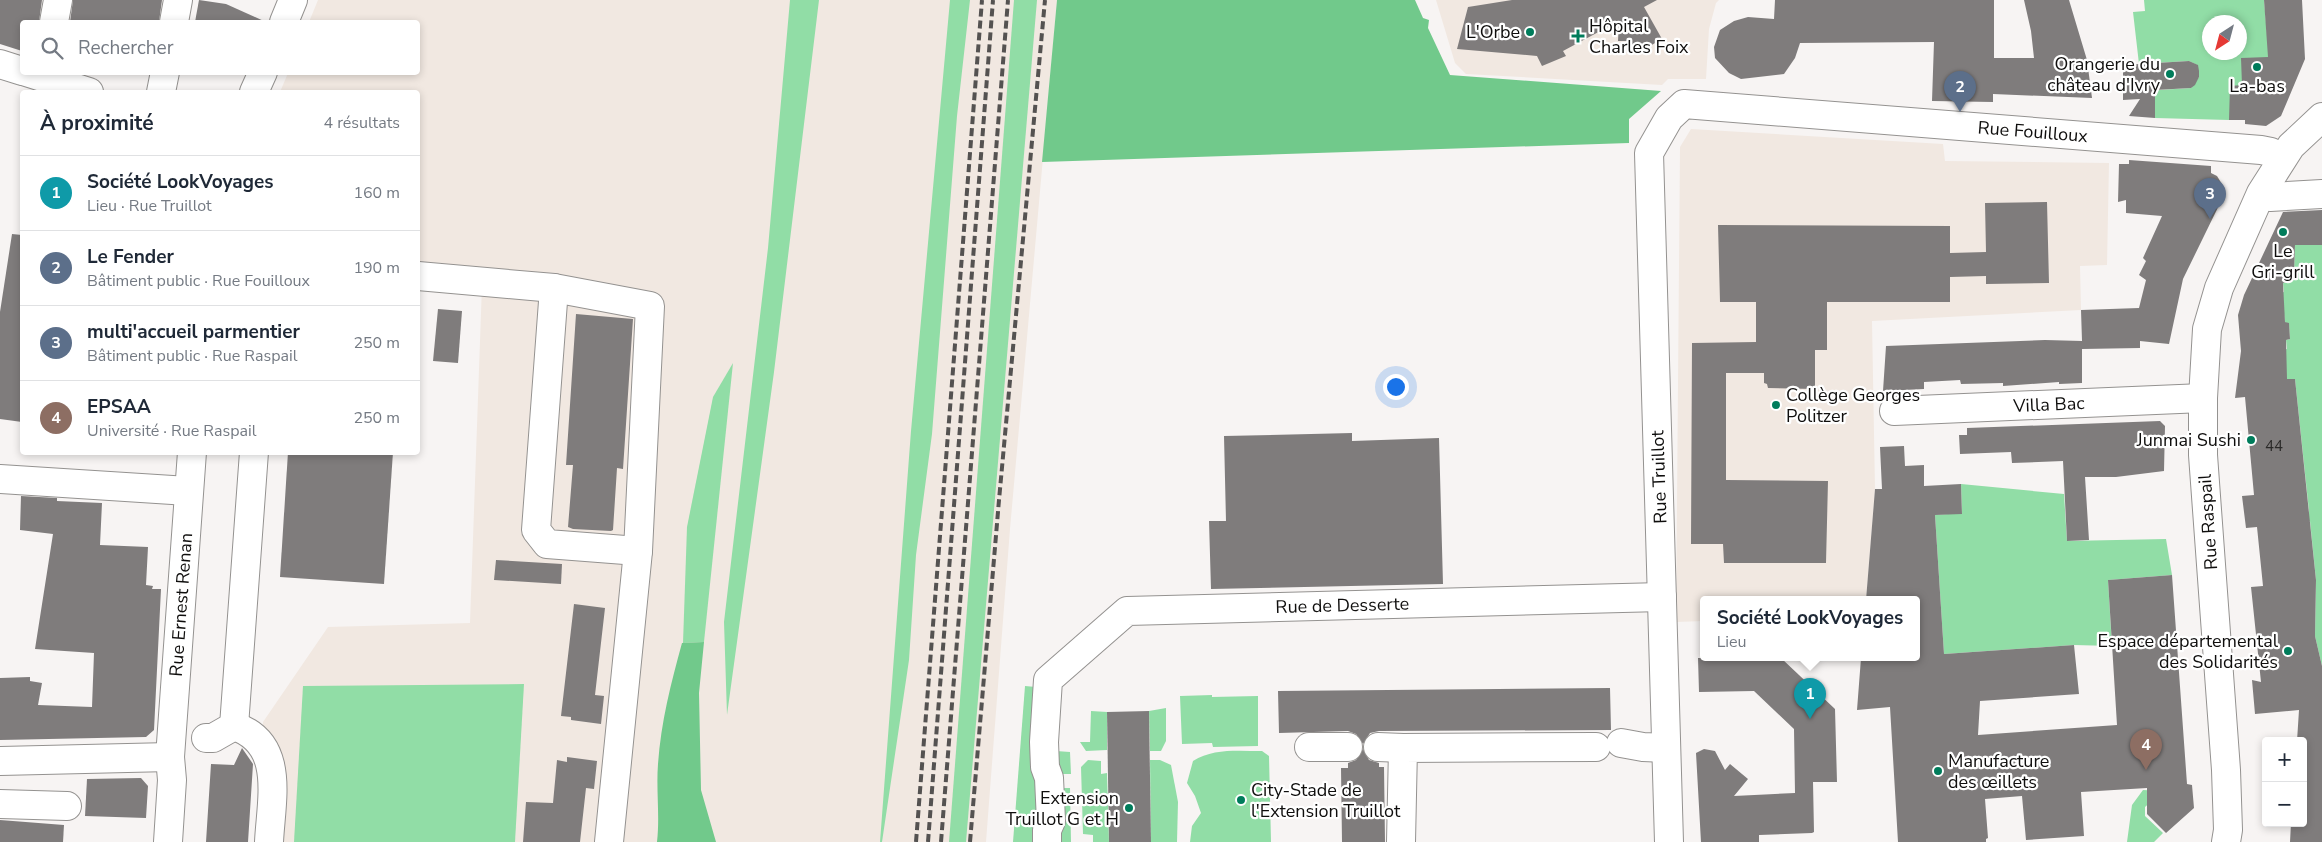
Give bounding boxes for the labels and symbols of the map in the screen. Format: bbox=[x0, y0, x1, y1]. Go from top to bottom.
place label: Hôpital Charles Foix bbox=[1589, 14, 1689, 59]
north arrow bbox=[2202, 15, 2247, 60]
place label: L'Orbe bbox=[1466, 20, 1520, 44]
marker: L'Orbe bbox=[1524, 26, 1536, 38]
marker: Hôpital Charles Foix bbox=[1571, 29, 1585, 43]
place label: Orangerie du château d'Ivry bbox=[2047, 52, 2161, 97]
marker: La-bas bbox=[2251, 61, 2263, 73]
marker: Orangerie du château d'Ivry bbox=[2164, 68, 2176, 80]
pin: 2 bbox=[1944, 71, 1976, 112]
place label: La-bas bbox=[2229, 74, 2285, 98]
street label: Rue Fouilloux bbox=[1977, 115, 2089, 148]
pin: 3 bbox=[2194, 178, 2226, 219]
marker: Le Gri-grill bbox=[2277, 226, 2289, 238]
place label: Le Gri-grill bbox=[2251, 239, 2315, 284]
your location bbox=[1383, 374, 1409, 400]
place label: Collège Georges Politzer bbox=[1786, 383, 1920, 428]
street label: Villa Bac bbox=[2012, 391, 2085, 418]
marker: Collège Georges Politzer bbox=[1770, 399, 1782, 411]
place label: Junmai Sushi bbox=[2136, 428, 2241, 452]
street label: Rue Truillot bbox=[1645, 429, 1673, 524]
marker: Junmai Sushi bbox=[2245, 434, 2257, 446]
house number: 44 bbox=[2265, 436, 2283, 456]
street label: Rue Raspail bbox=[2193, 473, 2223, 571]
street label: Rue Ernest Renan bbox=[164, 532, 198, 677]
street label: Rue de Desserte bbox=[1275, 592, 1409, 619]
place label: Espace départemental des Solidarités bbox=[2097, 629, 2279, 674]
marker: Espace départemental des Solidarités bbox=[2282, 645, 2294, 657]
pin: 1 bbox=[1794, 678, 1826, 719]
pin: 4 bbox=[2130, 729, 2162, 770]
place label: Manufacture des œillets bbox=[1948, 749, 2049, 794]
marker: Manufacture des œillets bbox=[1932, 765, 1944, 777]
place label: City-Stade de l'Extension Truillot bbox=[1251, 778, 1401, 823]
place label: Extension Truillot G et H bbox=[1006, 786, 1119, 831]
marker: City-Stade de l'Extension Truillot bbox=[1235, 794, 1247, 806]
marker: Extension Truillot G et H bbox=[1123, 802, 1135, 814]

